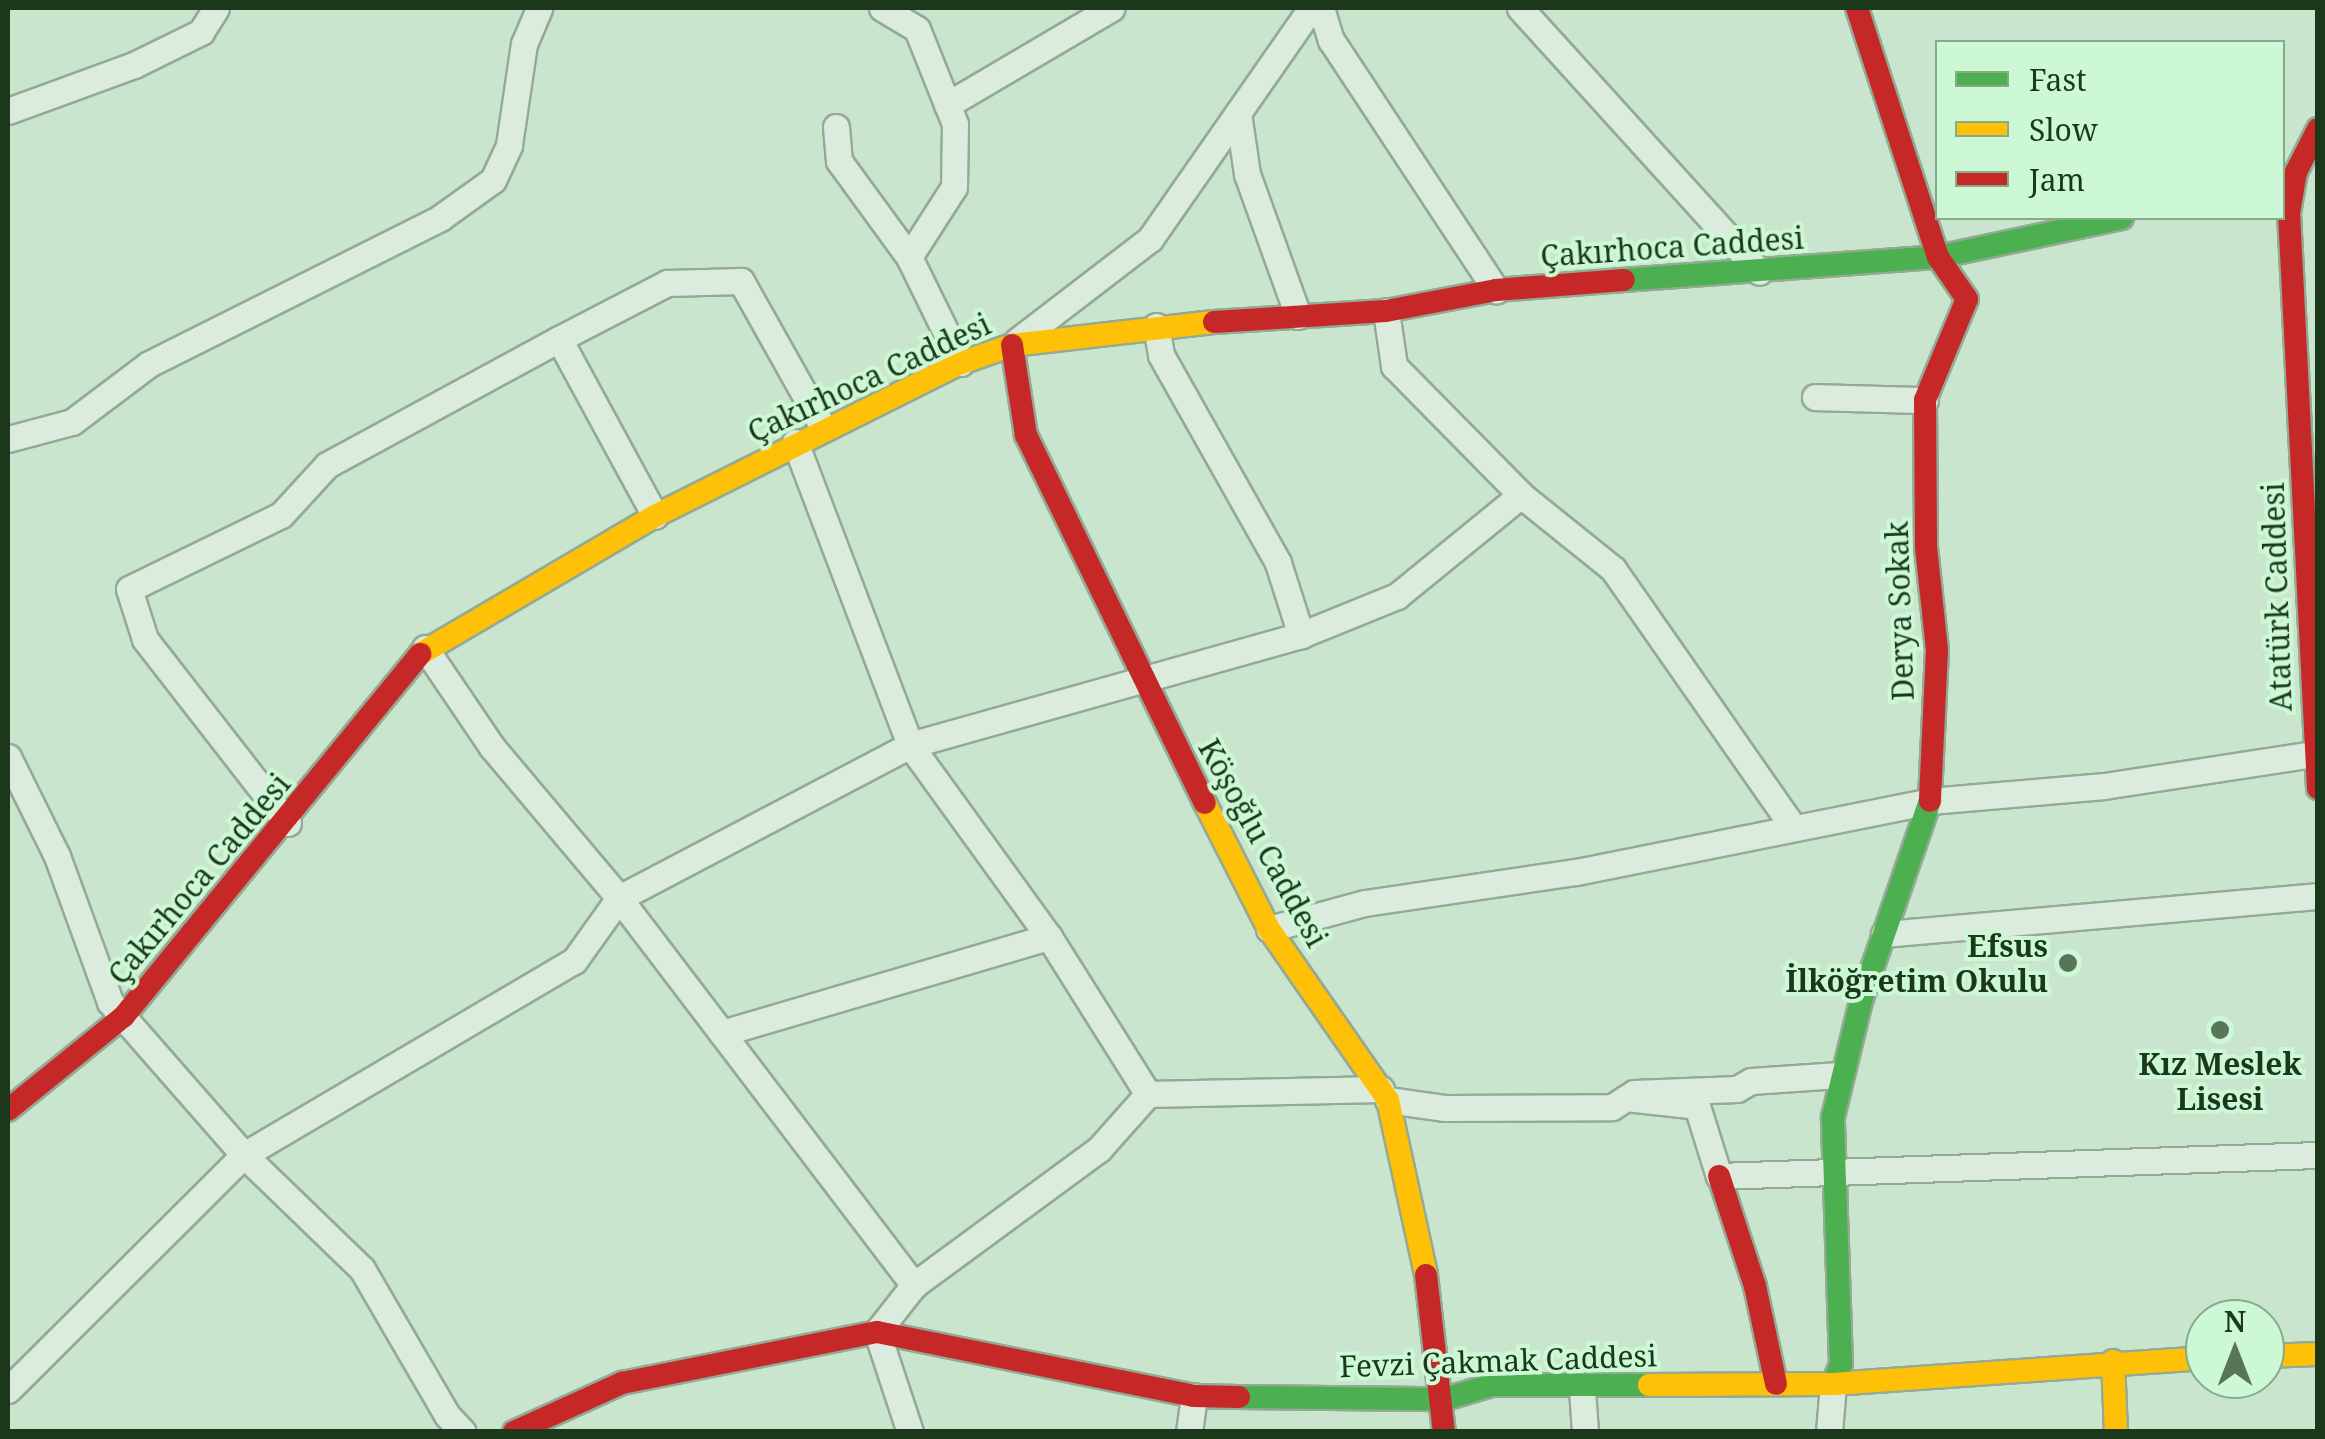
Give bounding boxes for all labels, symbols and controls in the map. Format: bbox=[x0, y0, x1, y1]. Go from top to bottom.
legend bbox=[1935, 40, 2285, 220]
text: Fast bbox=[2029, 59, 2086, 100]
text: Slow bbox=[2029, 109, 2098, 150]
text: Jam bbox=[2029, 159, 2085, 200]
street label: Çakırhoca Caddesi bbox=[1539, 220, 1805, 274]
street label: Çakırhoca Caddesi bbox=[742, 306, 996, 450]
street label: Atatürk Caddesi bbox=[2255, 482, 2299, 712]
street label: Derya Sokak bbox=[1879, 521, 1921, 701]
street label: Köşoğlu Caddesi bbox=[1191, 733, 1335, 953]
street label: Çakırhoca Caddesi bbox=[100, 766, 298, 992]
place label: Efsus İlköğretim Okulu bbox=[1785, 928, 2048, 998]
marker: Efsus İlköğretim Okulu bbox=[2057, 952, 2079, 974]
marker: Kız Meslek Lisesi bbox=[2209, 1019, 2231, 1041]
place label: Kız Meslek Lisesi bbox=[2138, 1046, 2302, 1116]
north arrow bbox=[2185, 1299, 2285, 1399]
text: N bbox=[2224, 1302, 2246, 1340]
street label: Fevzi Çakmak Caddesi bbox=[1339, 1337, 1657, 1385]

